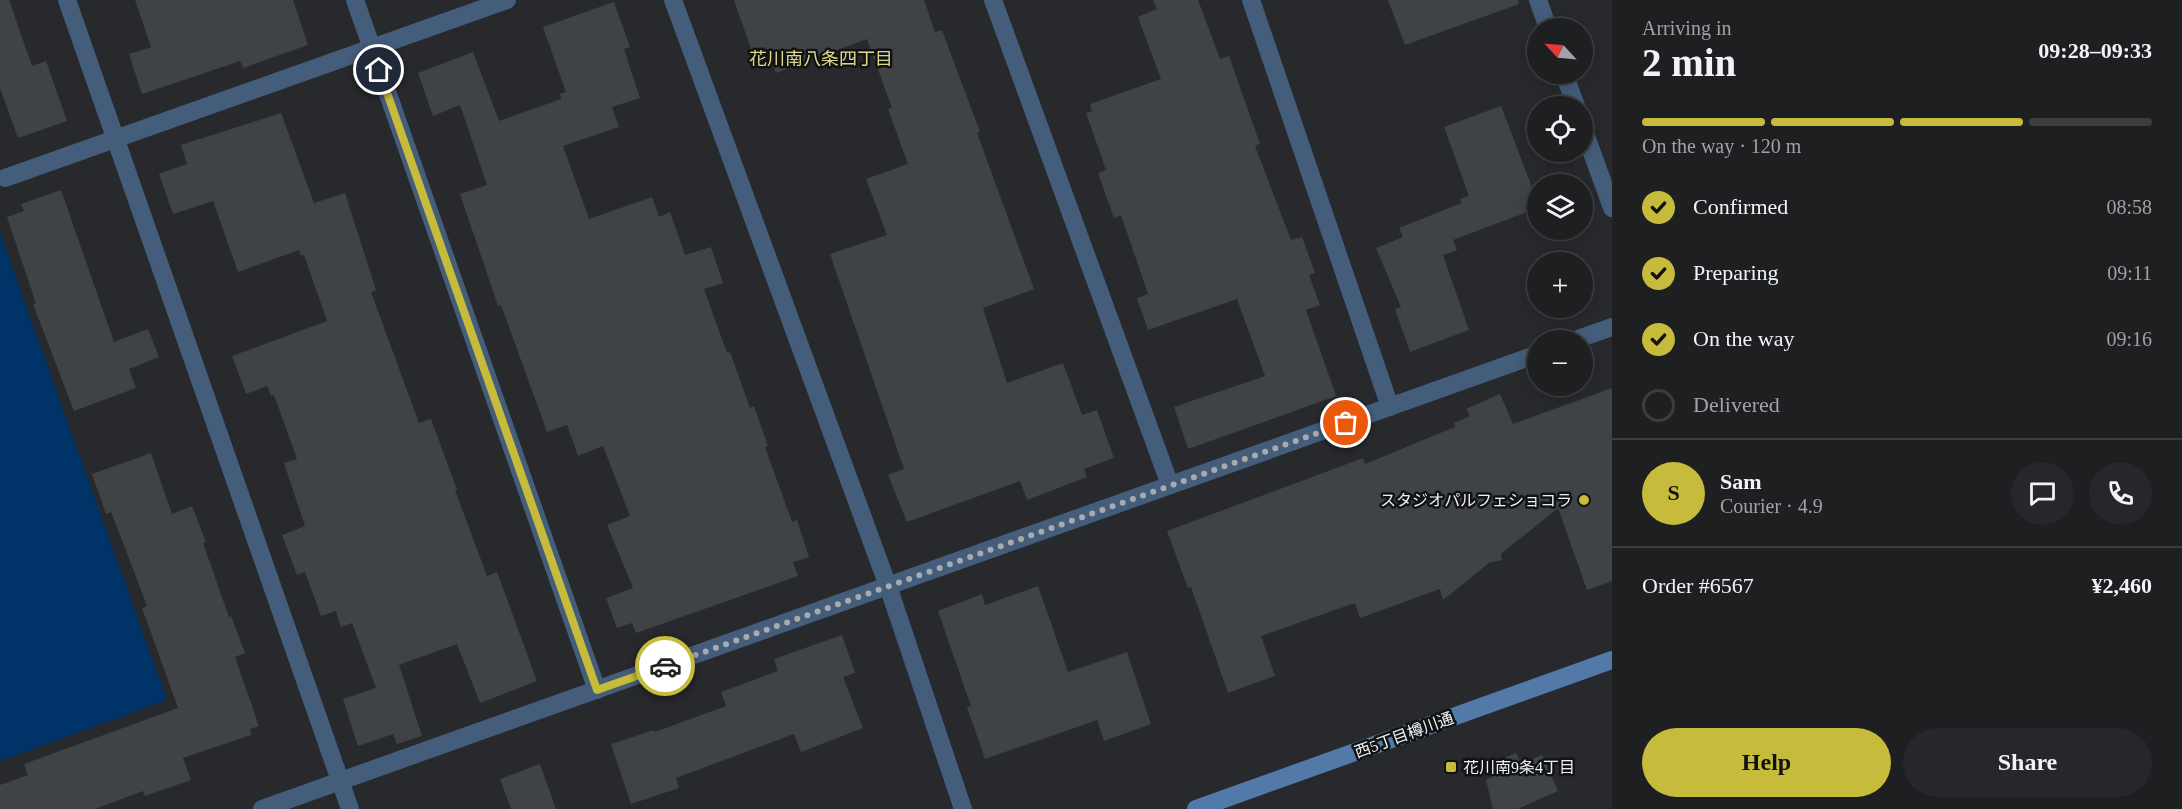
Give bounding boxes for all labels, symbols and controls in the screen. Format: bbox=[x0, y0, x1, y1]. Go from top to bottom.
text: Arriving in bbox=[1642, 17, 1731, 39]
north arrow bbox=[1527, 18, 1593, 84]
map controls bbox=[1527, 18, 1593, 396]
text: 09:28–09:33 bbox=[2038, 38, 2152, 63]
text: 2 min bbox=[1642, 41, 1736, 84]
pin bbox=[353, 44, 404, 95]
district label: 花川南八条四丁目 bbox=[749, 49, 893, 69]
icon: home bbox=[362, 53, 395, 86]
button: locate bbox=[1527, 96, 1593, 162]
text: On the way · 120 m bbox=[1642, 135, 1801, 157]
button: layers bbox=[1527, 174, 1593, 240]
icon: check bbox=[1642, 191, 1675, 224]
text: Confirmed bbox=[1693, 194, 1788, 219]
text: 08:58 bbox=[2106, 196, 2152, 218]
button: + bbox=[1527, 252, 1593, 318]
icon: check bbox=[1642, 257, 1675, 290]
text: Preparing bbox=[1693, 260, 1779, 285]
text: 09:11 bbox=[2107, 262, 2152, 284]
icon: check bbox=[1642, 323, 1675, 356]
text: On the way bbox=[1693, 326, 1794, 351]
text: 09:16 bbox=[2106, 328, 2152, 350]
button: − bbox=[1527, 330, 1593, 396]
text: Delivered bbox=[1693, 392, 1780, 417]
pin bbox=[1320, 397, 1371, 448]
icon: bag bbox=[1329, 406, 1362, 439]
button: chat bbox=[2011, 462, 2074, 525]
button: phone bbox=[2089, 462, 2152, 525]
text: Sam bbox=[1720, 469, 1762, 494]
text: S bbox=[1667, 480, 1680, 505]
place label: スタジオパルフェショコラ bbox=[1380, 492, 1572, 509]
marker: スタジオパルフェショコラ bbox=[1577, 493, 1591, 507]
text: Courier · 4.9 bbox=[1720, 495, 1823, 517]
text: Order #6567 bbox=[1642, 573, 1754, 598]
text: ¥2,460 bbox=[2092, 573, 2152, 598]
courier bbox=[635, 636, 695, 696]
icon: car bbox=[649, 650, 682, 683]
street label: 西5丁目樽川通 bbox=[1352, 709, 1456, 761]
button: Help bbox=[1642, 728, 1891, 797]
button: Share bbox=[1903, 728, 2152, 797]
place label: 花川南9条4丁目 bbox=[1463, 759, 1575, 776]
marker: 花川南9条4丁目 bbox=[1444, 760, 1458, 774]

